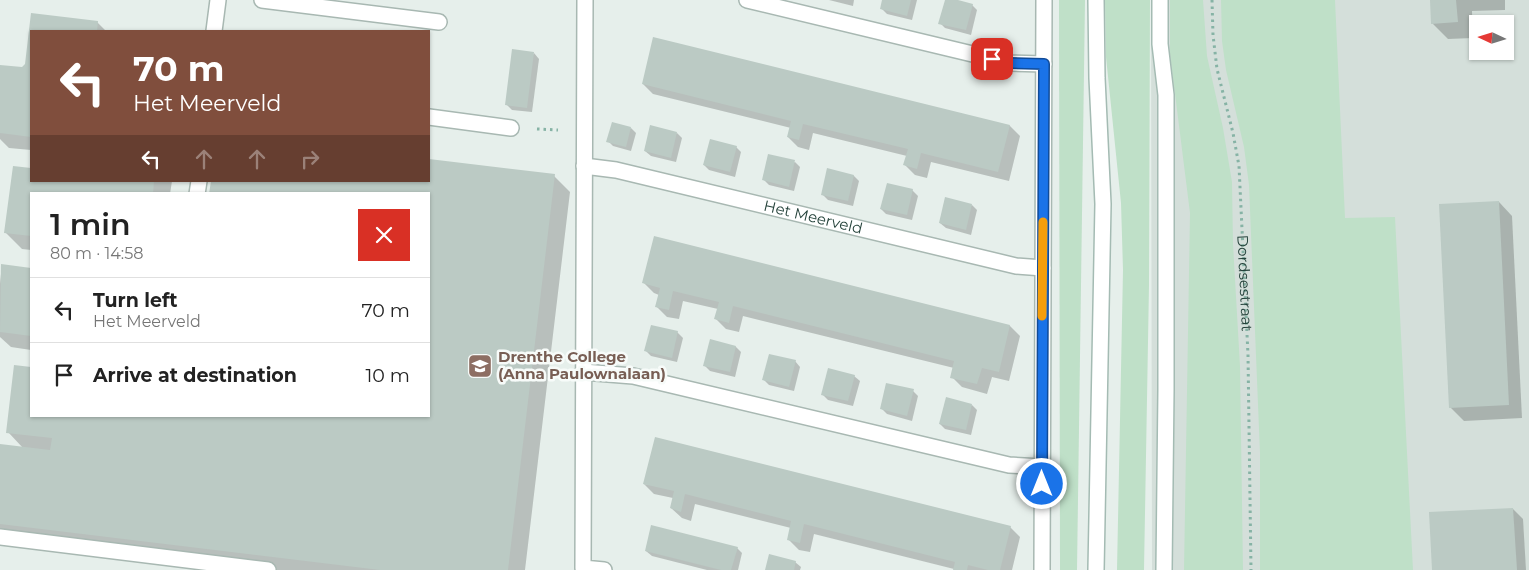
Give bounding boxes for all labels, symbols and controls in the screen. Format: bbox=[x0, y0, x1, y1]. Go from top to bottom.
north arrow bbox=[1469, 15, 1514, 60]
map controls bbox=[1469, 15, 1514, 60]
pin bbox=[971, 38, 1013, 80]
icon: arrive bbox=[978, 45, 1006, 73]
text: 70 m bbox=[133, 47, 224, 90]
icon: left bbox=[50, 50, 115, 115]
text: Het Meerveld bbox=[133, 90, 281, 117]
icon: left bbox=[137, 145, 165, 173]
icon: ahead bbox=[190, 145, 218, 173]
icon: ahead bbox=[243, 145, 271, 173]
icon: right bbox=[296, 145, 324, 173]
street label: Het Meerveld bbox=[762, 196, 865, 238]
text: 1 min bbox=[50, 206, 131, 243]
button: close bbox=[358, 209, 410, 261]
street label: Dordsestraat bbox=[1233, 234, 1257, 332]
text: 80 m · 14:58 bbox=[50, 244, 144, 263]
text: Turn left bbox=[93, 289, 178, 312]
icon: left bbox=[50, 296, 78, 324]
text: 70 m bbox=[361, 299, 410, 322]
text: Het Meerveld bbox=[93, 312, 201, 331]
place label: Drenthe College (Anna Paulownalaan) bbox=[498, 347, 666, 383]
school or university icon: Drenthe College (Anna Paulownalaan) bbox=[467, 353, 493, 379]
icon: arrive bbox=[50, 361, 78, 389]
text: Arrive at destination bbox=[93, 364, 297, 387]
text: 10 m bbox=[365, 364, 410, 387]
position arrow bbox=[1015, 457, 1067, 509]

